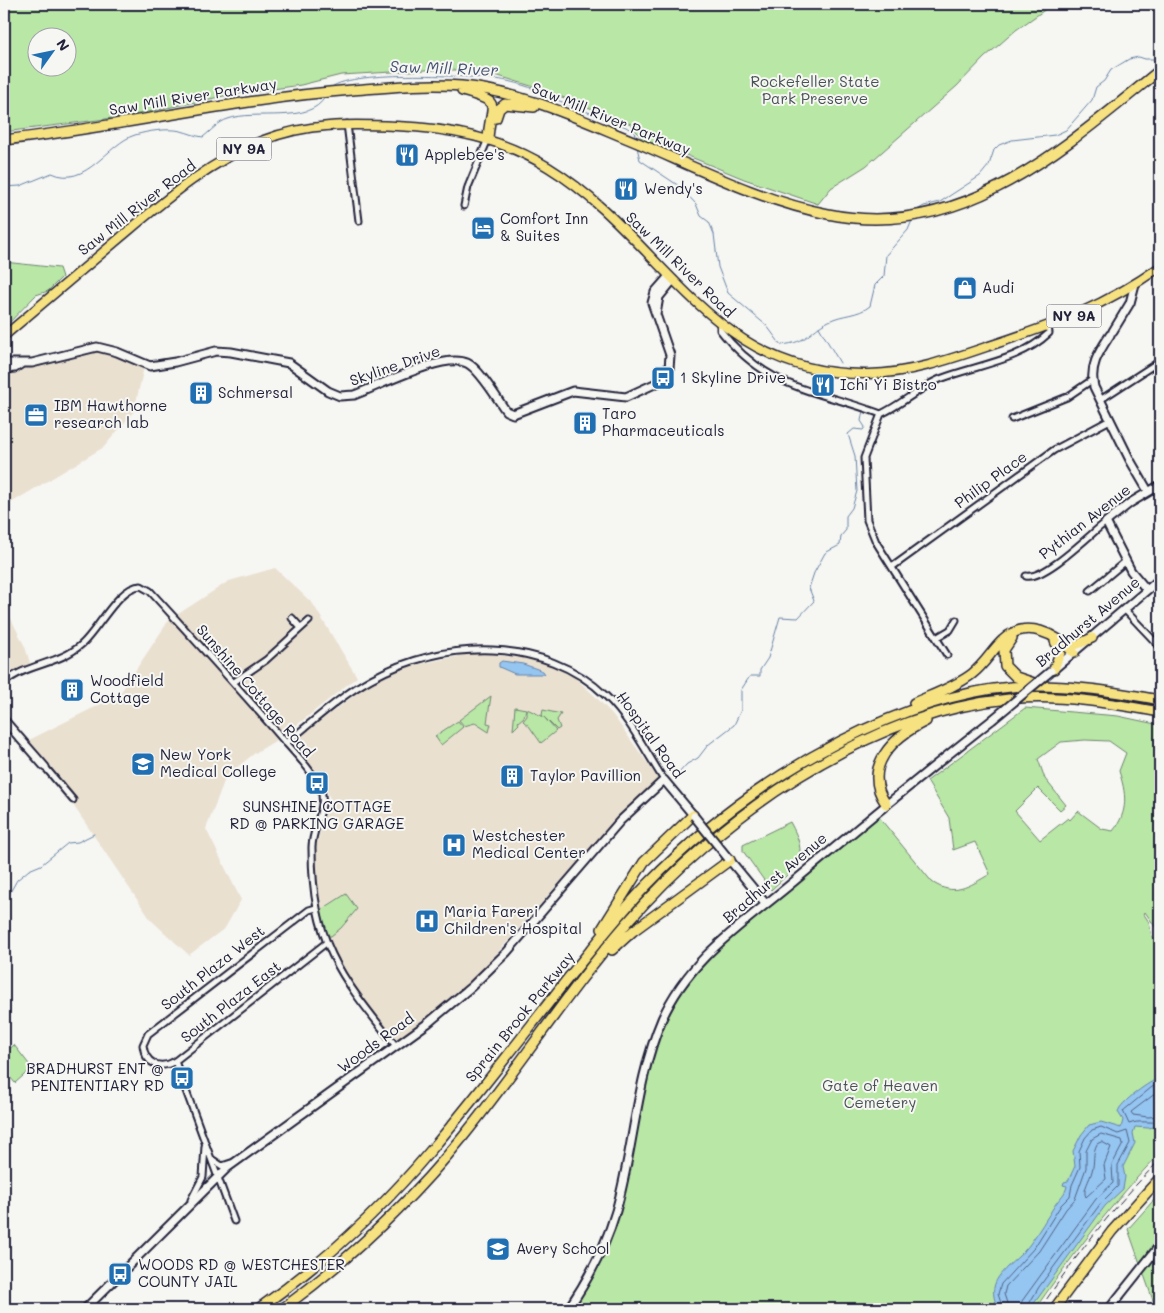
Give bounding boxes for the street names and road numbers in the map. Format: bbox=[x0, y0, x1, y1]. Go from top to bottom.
street label: Saw Mill River Parkway bbox=[107, 73, 278, 119]
street label: Saw Mill River Parkway bbox=[529, 77, 694, 159]
road number: NY 9A bbox=[216, 138, 272, 160]
street label: Saw Mill River Road bbox=[73, 155, 199, 259]
street label: Saw Mill River Road bbox=[622, 207, 740, 322]
road number: NY 9A bbox=[1046, 304, 1102, 328]
street label: Skyline Drive bbox=[347, 340, 443, 390]
street label: Philip Place bbox=[950, 446, 1031, 512]
street label: Pythian Avenue bbox=[1034, 479, 1134, 563]
street label: Bradhurst Avenue bbox=[1031, 572, 1144, 671]
street label: Sunshine Cottage Road bbox=[192, 620, 319, 761]
street label: Hospital Road bbox=[613, 687, 689, 782]
street label: Bradhurst Avenue bbox=[718, 828, 831, 927]
street label: South Plaza West bbox=[156, 920, 268, 1014]
street label: Sprain Brook Parkway bbox=[460, 947, 578, 1086]
street label: South Plaza East bbox=[176, 956, 285, 1047]
street label: Woods Road bbox=[333, 1008, 418, 1077]

